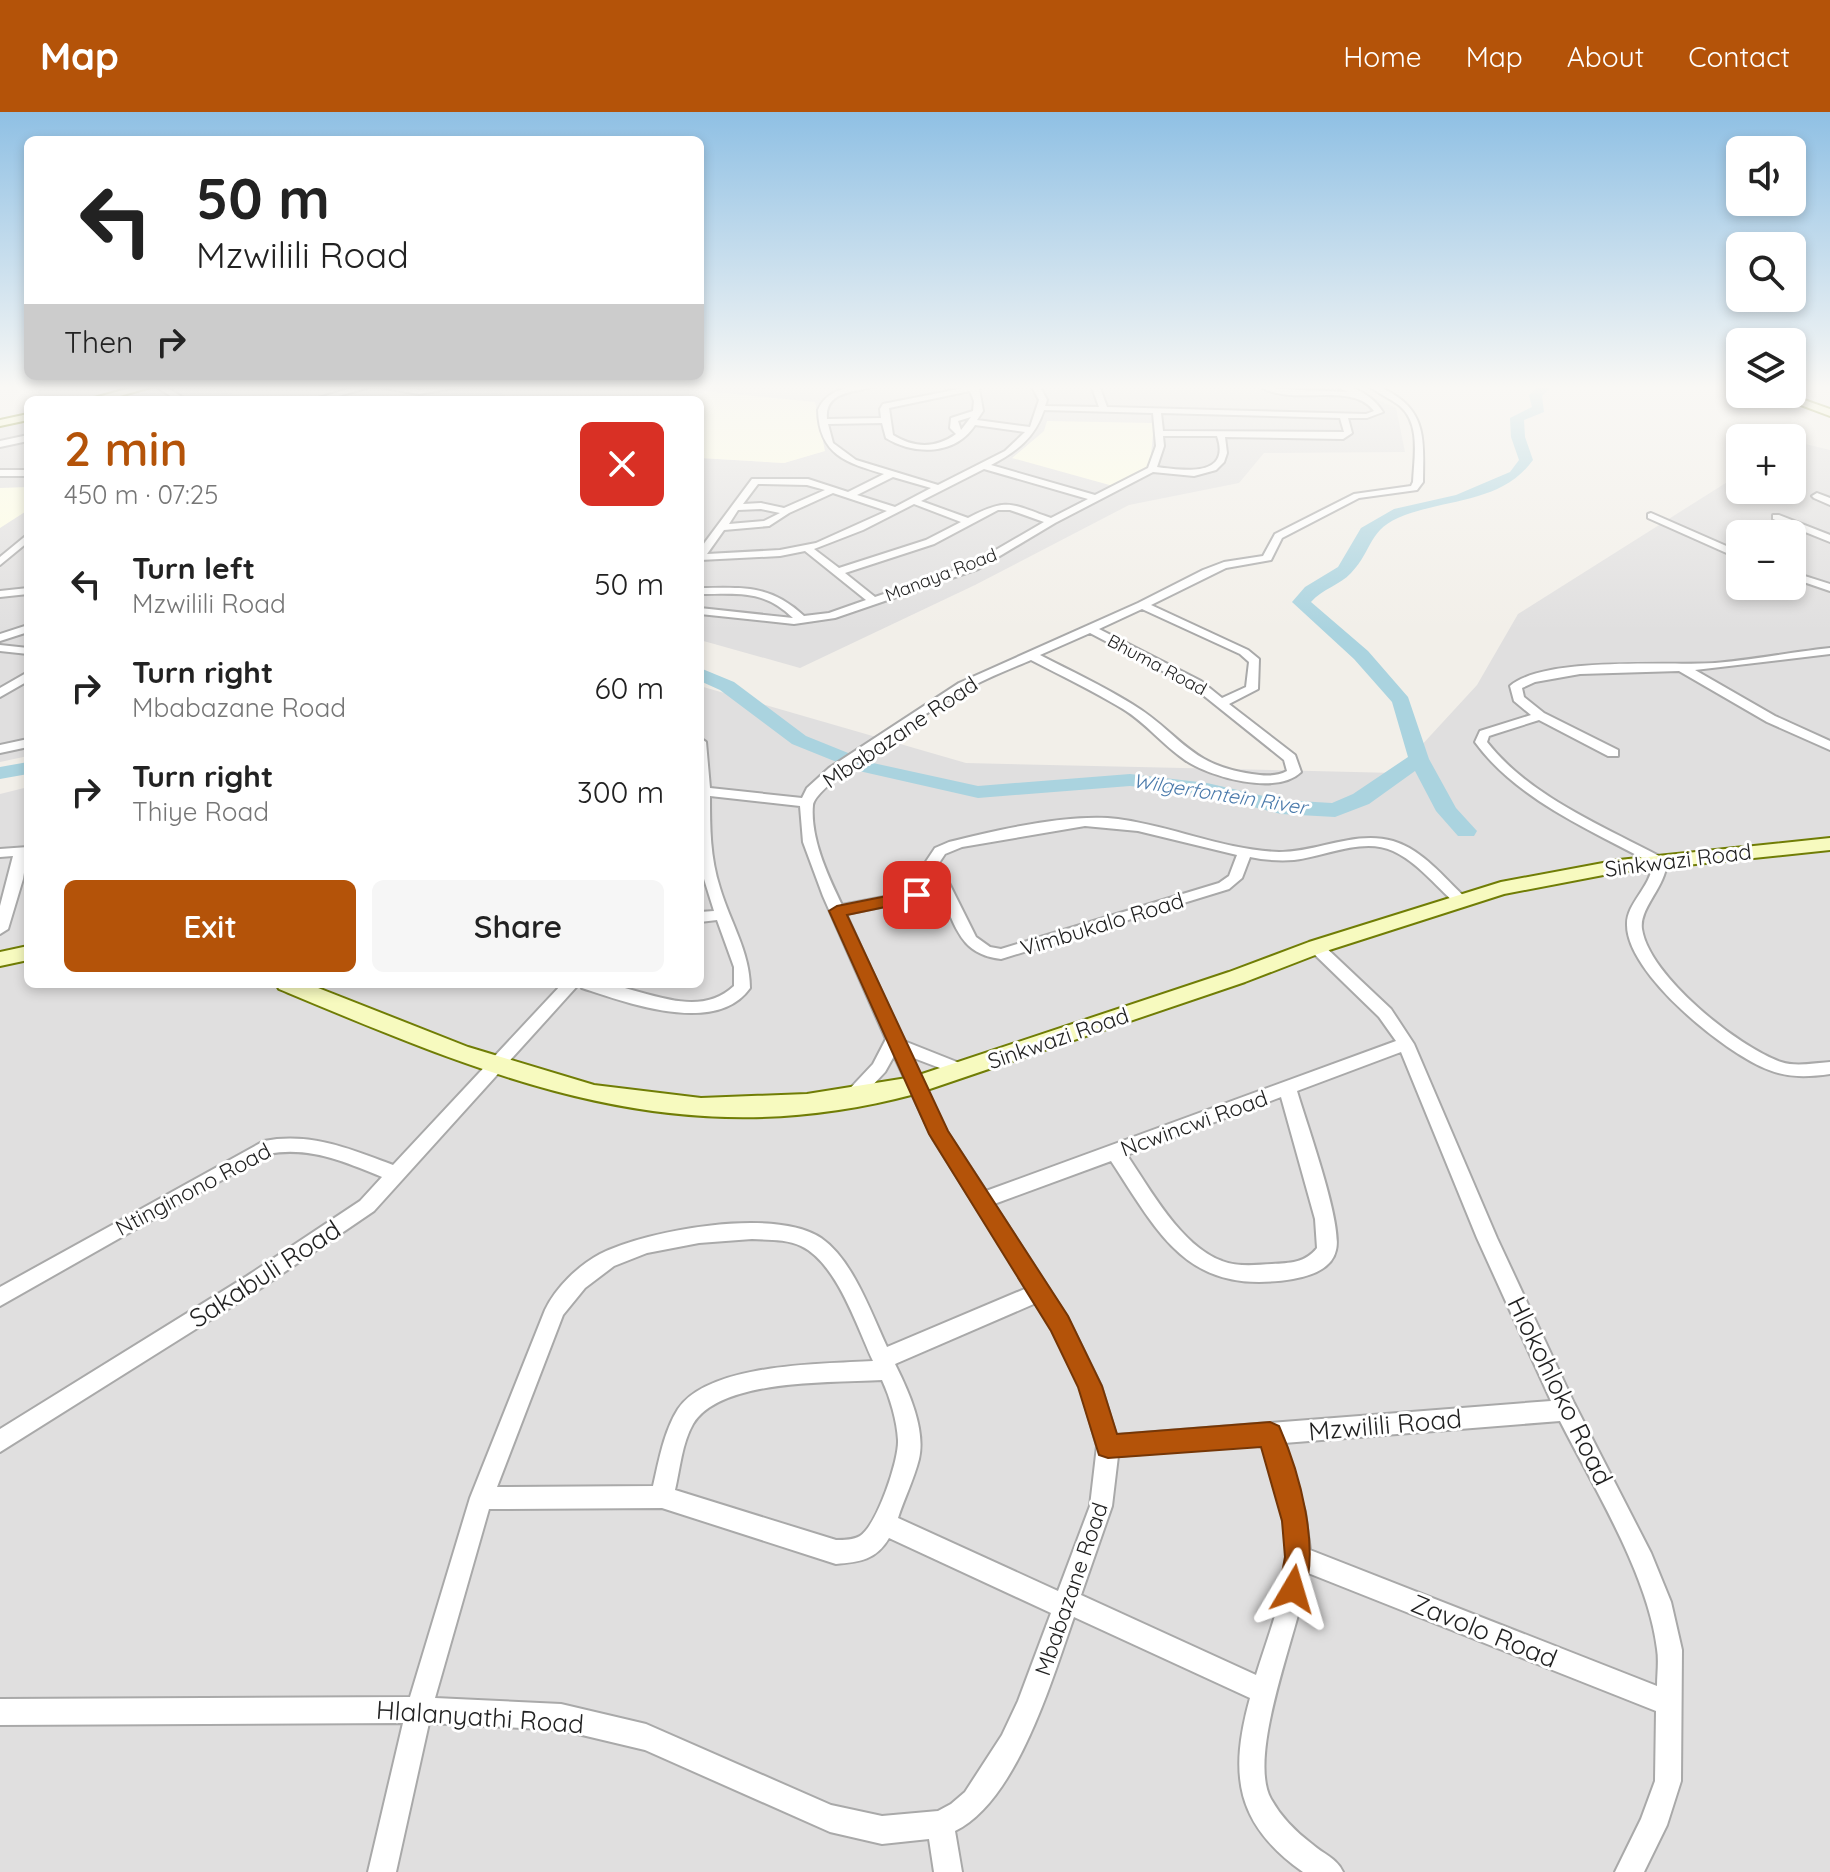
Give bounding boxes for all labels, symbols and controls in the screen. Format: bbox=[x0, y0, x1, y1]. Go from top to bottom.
text: Map bbox=[40, 32, 119, 80]
text: Home bbox=[1343, 39, 1422, 74]
text: Map bbox=[1466, 39, 1523, 74]
text: About bbox=[1567, 39, 1644, 74]
text: Contact bbox=[1688, 39, 1790, 74]
map controls bbox=[1726, 136, 1806, 600]
button: sound bbox=[1726, 136, 1806, 216]
text: 50 m bbox=[196, 163, 330, 233]
icon: left bbox=[64, 168, 168, 272]
text: Mzwilili Road bbox=[196, 232, 409, 277]
button: search bbox=[1726, 232, 1806, 312]
icon: right bbox=[149, 320, 193, 364]
text: Then bbox=[64, 323, 133, 361]
button: layers bbox=[1726, 328, 1806, 408]
text: 2 min bbox=[64, 418, 188, 478]
button: close bbox=[580, 422, 664, 506]
button: + bbox=[1726, 424, 1806, 504]
text: 450 m · 07:25 bbox=[64, 478, 218, 511]
button: − bbox=[1726, 520, 1806, 600]
street label: Manaya Road bbox=[882, 543, 1000, 606]
text: Turn left bbox=[132, 549, 255, 587]
icon: left bbox=[64, 562, 108, 606]
text: 50 m bbox=[594, 565, 664, 603]
text: Mzwilili Road bbox=[132, 587, 286, 620]
street label: Bhuma Road bbox=[1104, 629, 1211, 700]
text: Turn right bbox=[132, 653, 273, 691]
icon: right bbox=[64, 666, 108, 710]
text: 60 m bbox=[594, 669, 664, 707]
street label: Mbabazane Road bbox=[817, 670, 983, 794]
text: Mbabazane Road bbox=[132, 691, 346, 724]
text: Turn right bbox=[132, 757, 273, 795]
water label: Wilgerfontein River bbox=[1131, 767, 1311, 820]
icon: right bbox=[64, 770, 108, 814]
text: 300 m bbox=[577, 773, 664, 811]
text: Thiye Road bbox=[132, 795, 269, 828]
street label: Sinkwazi Road bbox=[1603, 837, 1753, 883]
pin bbox=[883, 861, 951, 929]
icon: arrive bbox=[895, 873, 939, 917]
button: Exit bbox=[64, 880, 356, 972]
button: Share bbox=[372, 880, 664, 972]
street label: Vimbukalo Road bbox=[1017, 886, 1187, 962]
street label: Sinkwazi Road bbox=[984, 1001, 1132, 1075]
street label: Ncwincwi Road bbox=[1117, 1083, 1271, 1163]
street label: Ntinginono Road bbox=[111, 1136, 275, 1242]
street label: Sakabuli Road bbox=[183, 1212, 347, 1335]
street label: Hlokohloko Road bbox=[1500, 1291, 1620, 1491]
street label: Mzwilili Road bbox=[1307, 1401, 1463, 1448]
street label: Mbabazane Road bbox=[1028, 1499, 1114, 1679]
position arrow bbox=[1251, 1547, 1335, 1631]
street label: Zavolo Road bbox=[1406, 1586, 1562, 1675]
street label: Hlalanyathi Road bbox=[375, 1693, 585, 1740]

